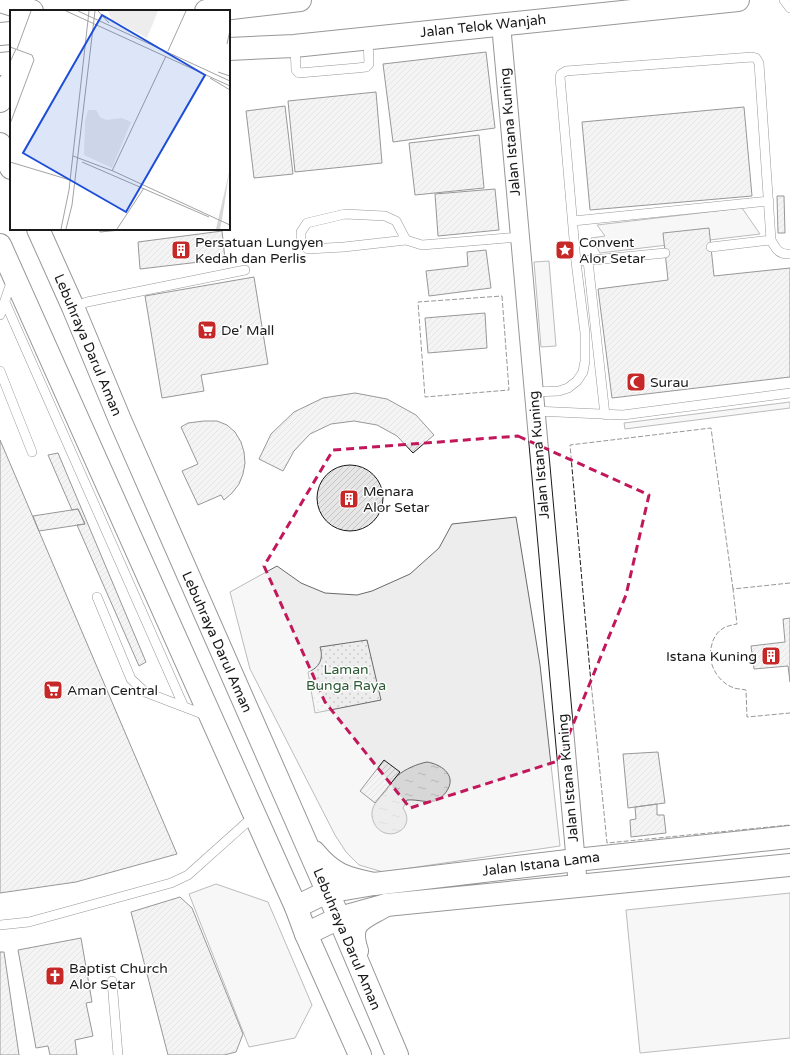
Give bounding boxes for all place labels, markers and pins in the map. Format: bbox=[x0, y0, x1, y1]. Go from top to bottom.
place label: Persatuan Lungyen Kedah dan Perlis bbox=[195, 234, 324, 267]
place label: Convent Alor Setar bbox=[579, 234, 646, 267]
building icon: Persatuan Lungyen Kedah dan Perlis bbox=[170, 239, 192, 261]
place icon: Convent Alor Setar bbox=[554, 239, 576, 261]
supermarket icon: De' Mall bbox=[196, 319, 218, 341]
place label: De' Mall bbox=[221, 322, 274, 339]
mosque icon: Surau bbox=[625, 371, 647, 393]
place label: Surau bbox=[650, 374, 689, 391]
place label: Menara Alor Setar bbox=[363, 483, 430, 516]
building icon: Menara Alor Setar bbox=[338, 488, 360, 510]
building icon: Istana Kuning bbox=[760, 645, 782, 667]
place label: Istana Kuning bbox=[666, 648, 757, 665]
supermarket icon: Aman Central bbox=[42, 679, 64, 701]
place label: Aman Central bbox=[67, 682, 158, 699]
place label: Baptist Church Alor Setar bbox=[69, 960, 168, 993]
church icon: Baptist Church Alor Setar bbox=[44, 965, 66, 987]

